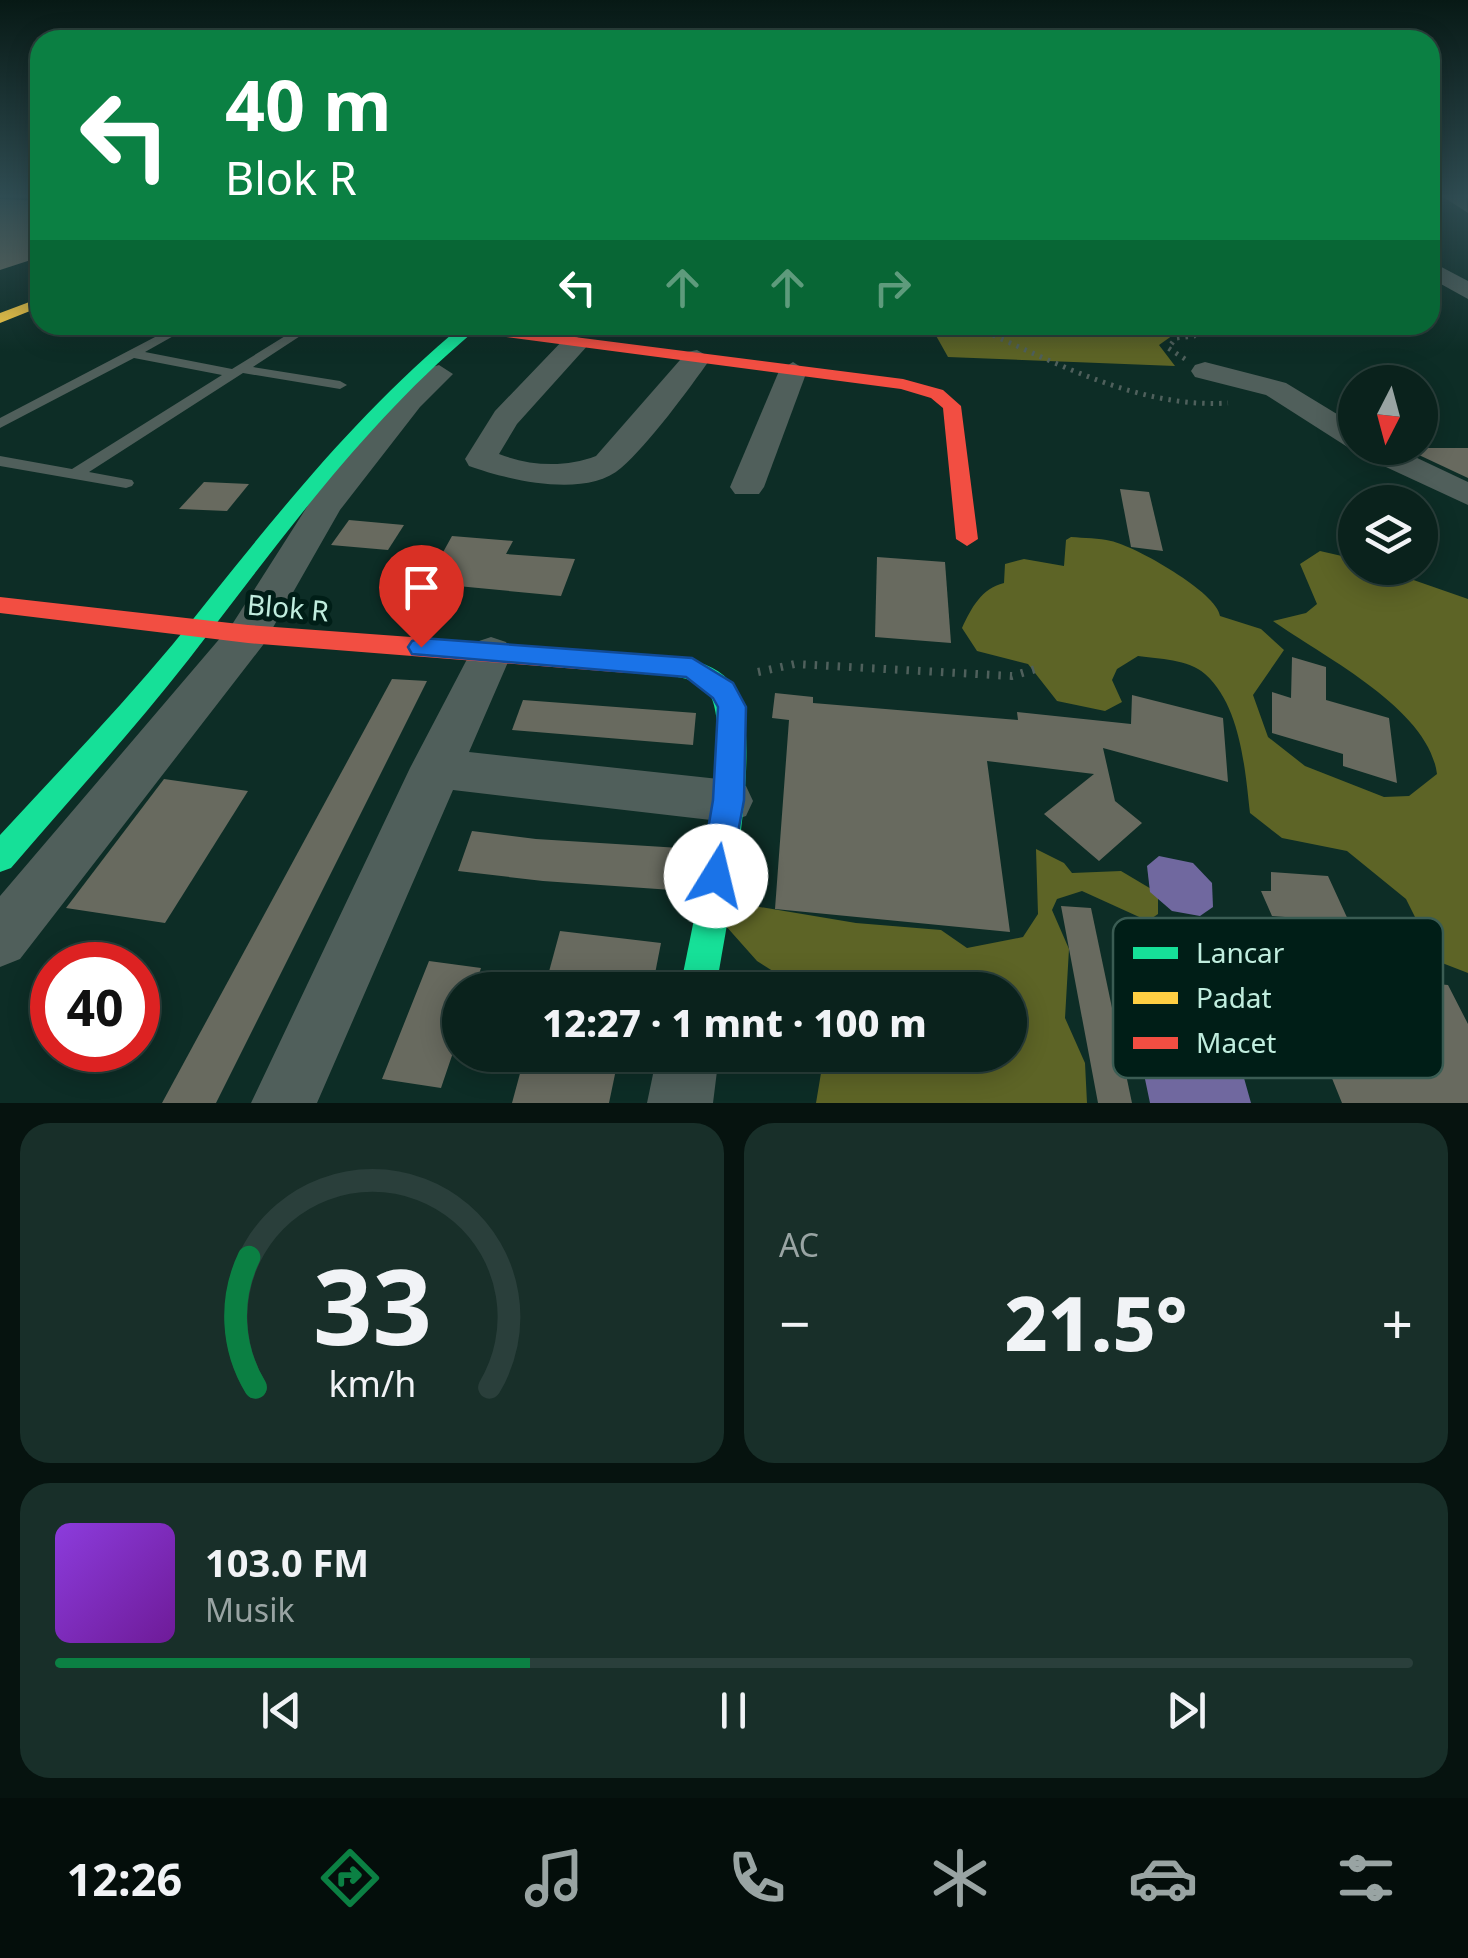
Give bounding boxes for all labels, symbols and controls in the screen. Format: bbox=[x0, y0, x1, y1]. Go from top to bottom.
text: 40 m bbox=[225, 56, 392, 152]
icon: left bbox=[60, 70, 190, 200]
text: Blok R bbox=[225, 147, 357, 208]
icon: left bbox=[550, 260, 605, 315]
icon: ahead bbox=[655, 260, 710, 315]
icon: ahead bbox=[760, 260, 815, 315]
icon: right bbox=[865, 260, 920, 315]
north arrow bbox=[1338, 365, 1438, 465]
map controls bbox=[1338, 365, 1438, 585]
button: layers bbox=[1338, 485, 1438, 585]
pin bbox=[379, 545, 464, 648]
icon: arrive bbox=[394, 560, 449, 615]
street label: Blok R bbox=[245, 584, 331, 630]
position arrow bbox=[664, 824, 768, 928]
legend bbox=[1113, 918, 1443, 1078]
text: Lancar bbox=[1196, 933, 1285, 971]
speed limit sign: 40 bbox=[30, 942, 160, 1072]
text: Padat bbox=[1196, 978, 1272, 1016]
text: 12:27 · 1 mnt · 100 m bbox=[542, 996, 927, 1048]
text: Macet bbox=[1196, 1023, 1276, 1061]
text: AC bbox=[779, 1223, 819, 1266]
text: 33 bbox=[313, 1234, 431, 1375]
text: 21.5° bbox=[1004, 1271, 1188, 1373]
text: − bbox=[779, 1285, 810, 1360]
text: + bbox=[1382, 1285, 1413, 1360]
text: km/h bbox=[328, 1359, 416, 1407]
text: 103.0 FM bbox=[205, 1536, 369, 1588]
text: Musik bbox=[205, 1588, 294, 1631]
icon: previous bbox=[254, 1683, 309, 1738]
icon: pause bbox=[706, 1683, 761, 1738]
icon: next bbox=[1159, 1683, 1214, 1738]
icon: directions bbox=[315, 1843, 385, 1913]
icon: music bbox=[519, 1843, 589, 1913]
icon: phone bbox=[722, 1843, 792, 1913]
icon: climate bbox=[925, 1843, 995, 1913]
icon: car bbox=[1128, 1843, 1198, 1913]
icon: filters bbox=[1331, 1843, 1401, 1913]
text: 12:26 bbox=[67, 1848, 182, 1909]

